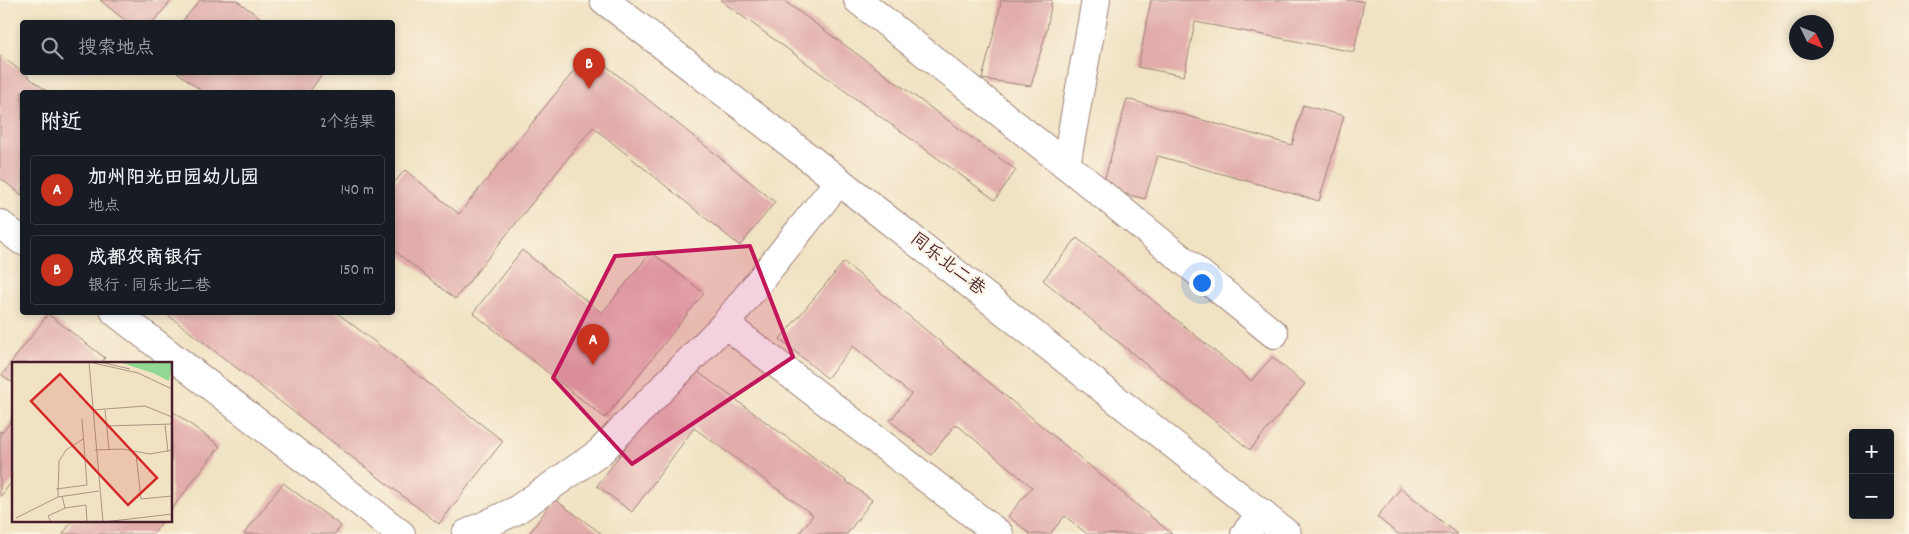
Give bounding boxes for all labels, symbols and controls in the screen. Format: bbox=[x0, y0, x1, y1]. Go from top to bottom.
north arrow bbox=[1789, 15, 1834, 60]
search box bbox=[20, 20, 395, 75]
icon: search bbox=[38, 34, 66, 62]
text: 搜索地点 bbox=[78, 36, 154, 63]
pin: B bbox=[573, 48, 605, 89]
text: 附近 bbox=[40, 109, 82, 139]
text: 2个结果 bbox=[320, 112, 375, 135]
text: 加州阳光田园幼儿园 bbox=[88, 166, 259, 193]
text: A bbox=[53, 179, 61, 202]
text: 140 m bbox=[340, 179, 374, 202]
text: 地点 bbox=[88, 195, 120, 218]
street label: 同乐北二巷 bbox=[904, 227, 990, 303]
text: 成都农商银行 bbox=[88, 246, 202, 273]
text: B bbox=[53, 259, 61, 282]
text: 150 m bbox=[340, 259, 374, 282]
your location bbox=[1189, 270, 1215, 296]
text: 银行 · 同乐北二巷 bbox=[88, 275, 211, 298]
pin: A bbox=[577, 324, 609, 365]
inset map bbox=[12, 362, 172, 522]
map controls bbox=[1849, 429, 1894, 519]
button: + bbox=[1849, 429, 1894, 474]
button: − bbox=[1849, 474, 1894, 519]

